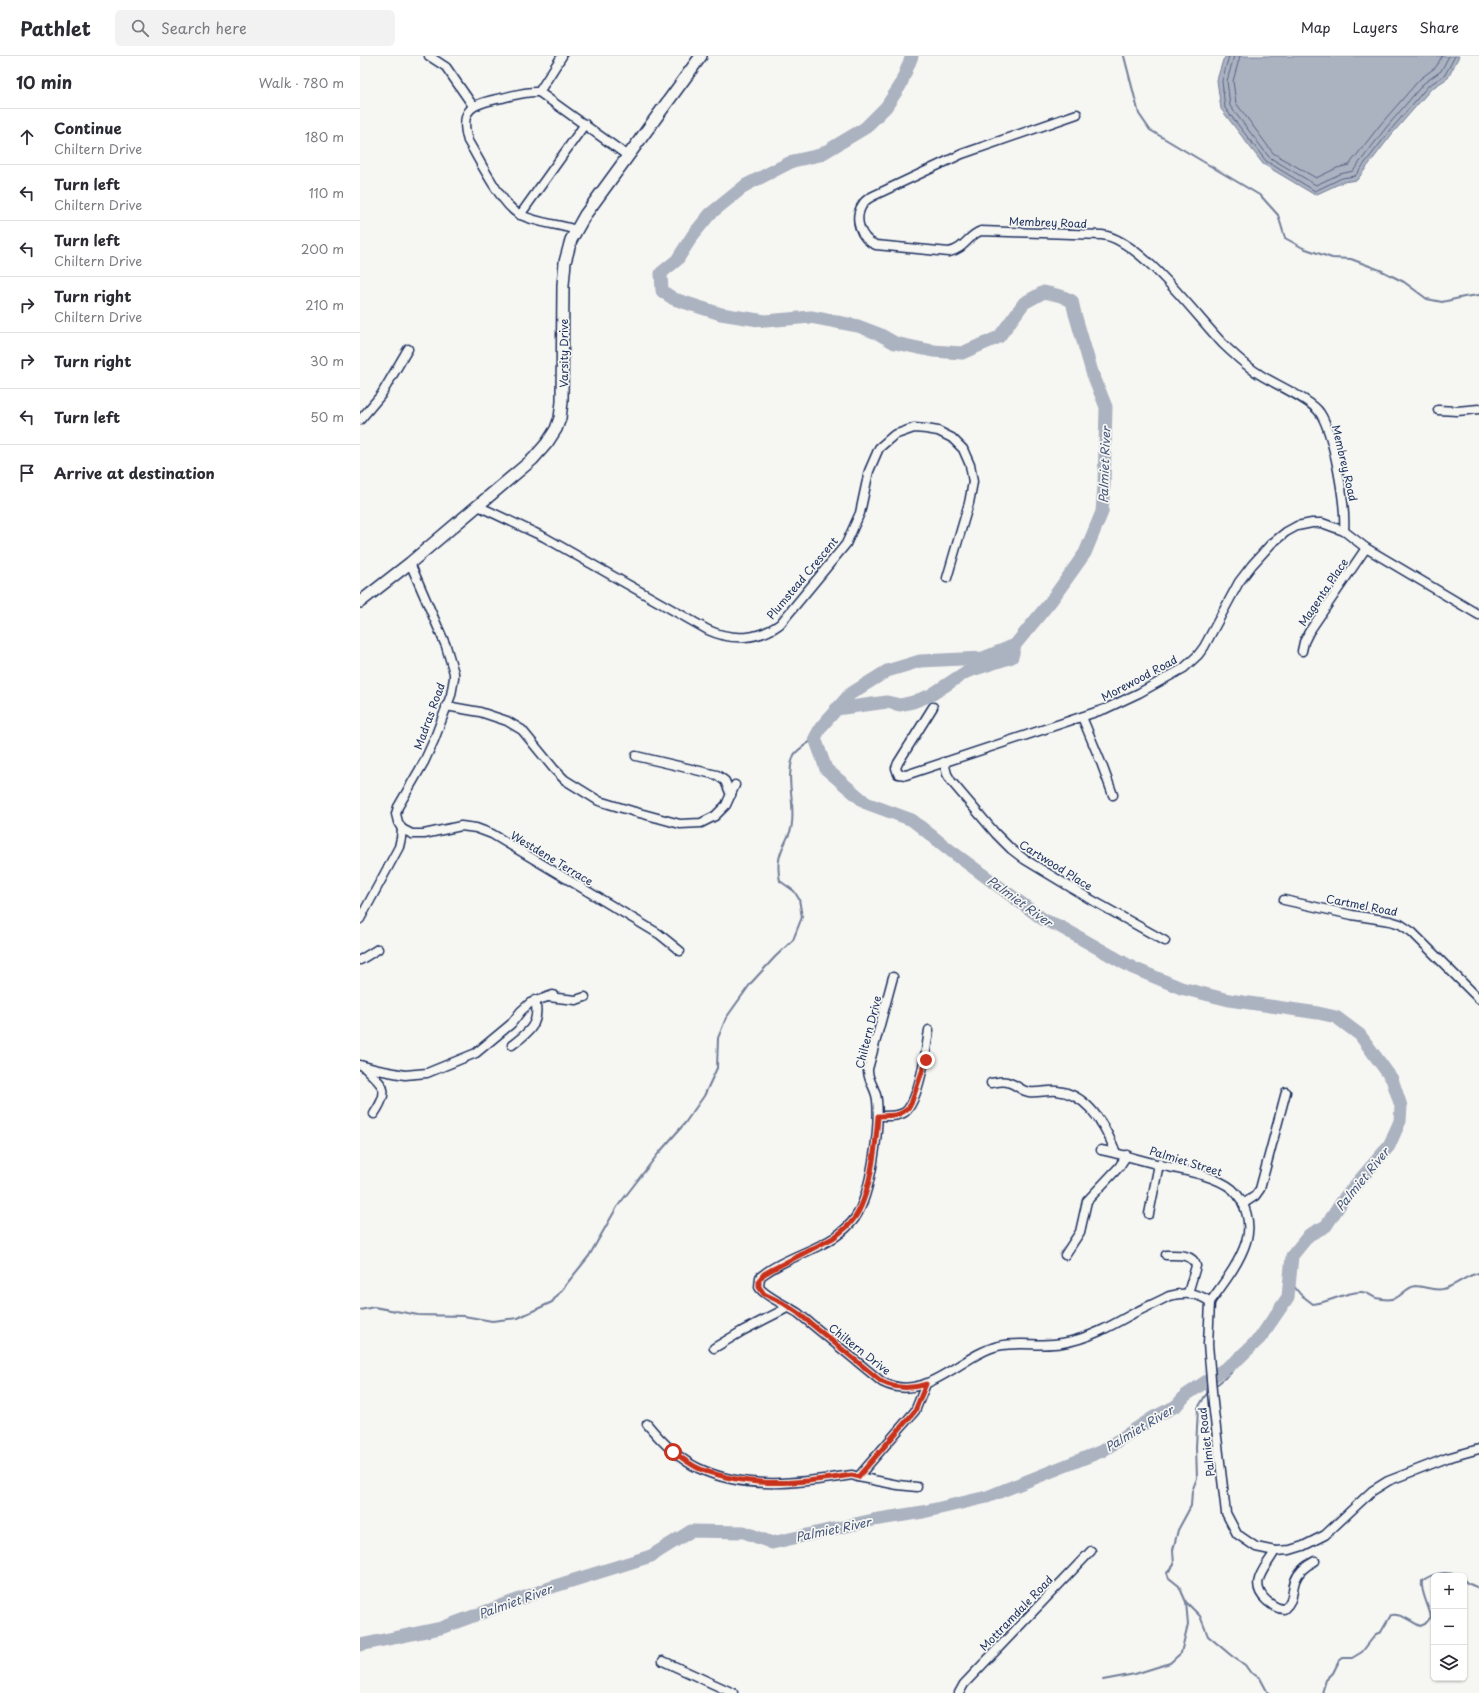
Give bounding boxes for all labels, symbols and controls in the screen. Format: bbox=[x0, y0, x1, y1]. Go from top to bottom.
search box bbox=[115, 10, 395, 46]
text: Pathlet bbox=[20, 14, 91, 42]
text: Search here bbox=[161, 16, 247, 39]
icon: search bbox=[129, 17, 151, 39]
text: Map bbox=[1301, 17, 1331, 38]
text: Layers bbox=[1353, 17, 1398, 38]
text: Share bbox=[1420, 17, 1459, 38]
text: 10 min bbox=[16, 69, 72, 95]
text: Walk · 780 m bbox=[259, 73, 344, 92]
text: Continue bbox=[54, 116, 122, 139]
icon: ahead bbox=[16, 126, 38, 148]
text: 180 m bbox=[305, 127, 344, 146]
text: Chiltern Drive bbox=[54, 139, 142, 158]
text: Turn left bbox=[54, 172, 120, 195]
icon: left bbox=[16, 182, 38, 204]
text: 110 m bbox=[309, 183, 344, 202]
text: Chiltern Drive bbox=[54, 195, 142, 214]
street label: Membrey Road bbox=[1009, 212, 1087, 232]
text: Turn left bbox=[54, 228, 120, 251]
icon: left bbox=[16, 238, 38, 260]
text: 200 m bbox=[301, 239, 344, 258]
text: Chiltern Drive bbox=[54, 251, 142, 270]
text: Turn right bbox=[54, 284, 131, 307]
icon: right bbox=[16, 294, 38, 316]
text: 210 m bbox=[305, 295, 344, 314]
text: Chiltern Drive bbox=[54, 307, 142, 326]
street label: Varsity Drive bbox=[555, 318, 572, 387]
text: Turn right bbox=[54, 349, 131, 372]
icon: right bbox=[16, 350, 38, 372]
text: 30 m bbox=[310, 351, 344, 370]
text: Turn left bbox=[54, 405, 120, 428]
icon: left bbox=[16, 406, 38, 428]
text: 50 m bbox=[310, 407, 344, 426]
street label: Membrey Road bbox=[1328, 423, 1362, 503]
water label: Palmiet River bbox=[1094, 425, 1114, 504]
text: Arrive at destination bbox=[54, 461, 215, 484]
icon: arrive bbox=[16, 462, 38, 484]
street label: Plumstead Crescent bbox=[762, 533, 842, 623]
street label: Magenta Place bbox=[1294, 554, 1352, 629]
street label: Morewood Road bbox=[1098, 651, 1180, 705]
street label: Madras Road bbox=[409, 680, 449, 752]
street label: Westdene Terrace bbox=[508, 827, 597, 889]
street label: Cartwood Place bbox=[1016, 836, 1096, 894]
water label: Palmiet River bbox=[984, 871, 1057, 932]
street label: Cartmel Road bbox=[1325, 890, 1399, 920]
street label: Chiltern Drive bbox=[851, 994, 885, 1070]
route end bbox=[917, 1051, 935, 1069]
street label: Palmiet Street bbox=[1148, 1142, 1224, 1180]
water label: Palmiet River bbox=[1331, 1142, 1394, 1214]
street label: Chiltern Drive bbox=[825, 1319, 895, 1379]
water label: Palmiet River bbox=[1102, 1400, 1178, 1455]
street label: Palmiet Road bbox=[1193, 1406, 1219, 1478]
route start bbox=[664, 1443, 682, 1461]
water label: Palmiet River bbox=[794, 1512, 874, 1546]
street label: Mottramdale Road bbox=[975, 1571, 1057, 1655]
map controls bbox=[1431, 1573, 1467, 1681]
button: + bbox=[1431, 1573, 1467, 1609]
water label: Palmiet River bbox=[476, 1579, 555, 1623]
button: − bbox=[1431, 1609, 1467, 1645]
button: layers bbox=[1431, 1645, 1467, 1681]

